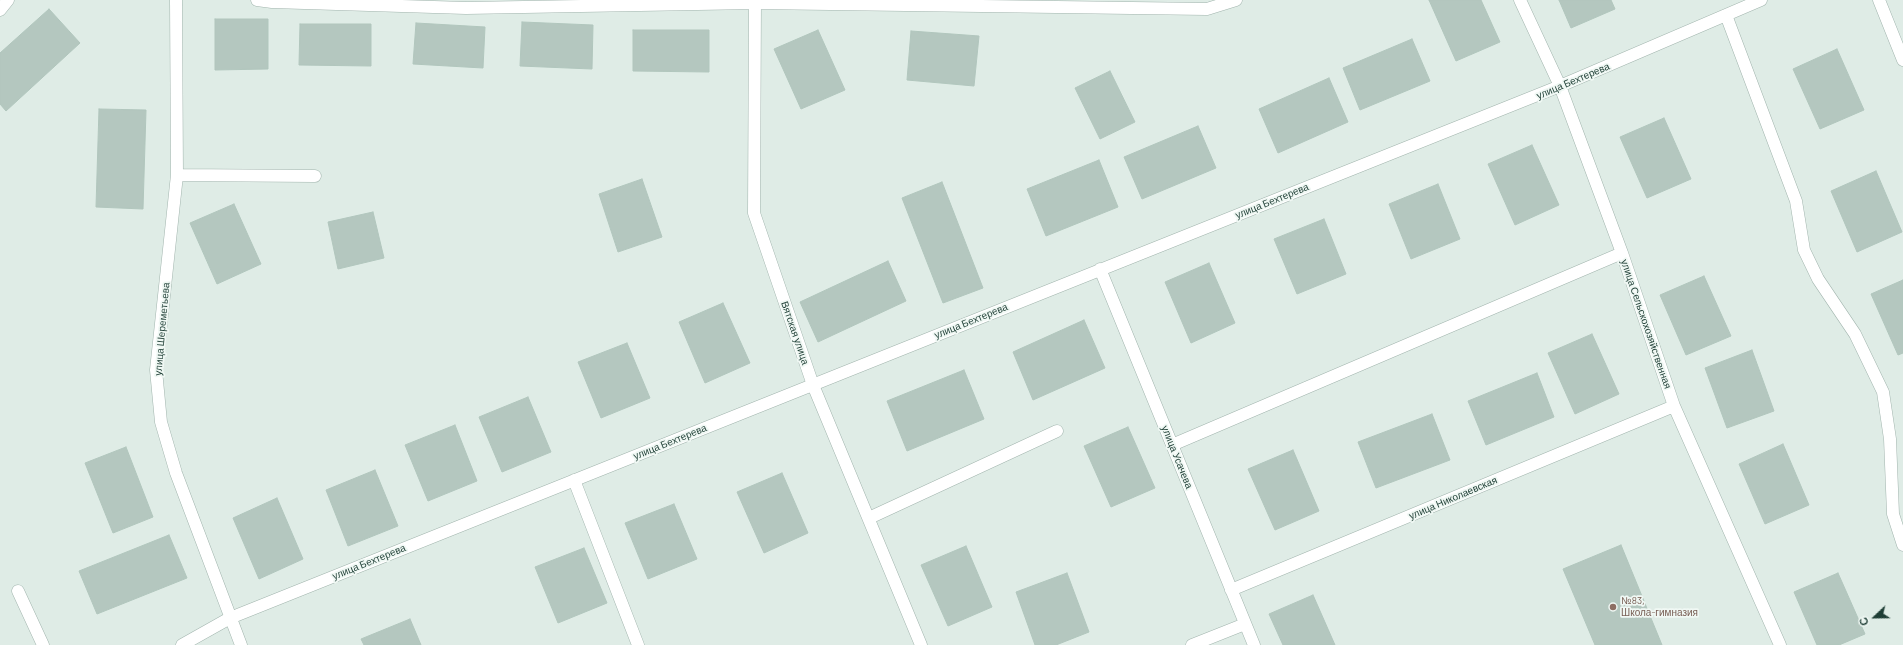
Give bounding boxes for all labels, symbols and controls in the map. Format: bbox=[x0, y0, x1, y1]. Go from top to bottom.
street label: улица Бехтерева bbox=[1535, 60, 1611, 102]
street label: улица Бехтерева bbox=[1234, 181, 1310, 221]
street label: улица Сельскохозяйственная bbox=[1618, 258, 1674, 390]
street label: улица Шереметьева bbox=[152, 282, 172, 376]
street label: Вятская улица bbox=[779, 300, 811, 366]
street label: улица Бехтерева bbox=[933, 301, 1009, 341]
street label: улица Бехтерева bbox=[632, 422, 708, 462]
street label: улица Усачева bbox=[1159, 424, 1195, 490]
street label: улица Николаевская bbox=[1407, 474, 1499, 522]
street label: улица Бехтерева bbox=[331, 542, 407, 582]
place label: №83, Школа-гимназия bbox=[1621, 595, 1698, 618]
north arrow bbox=[1855, 597, 1895, 637]
marker: №83, Школа-гимназия bbox=[1608, 602, 1618, 612]
text: С bbox=[1856, 616, 1871, 628]

